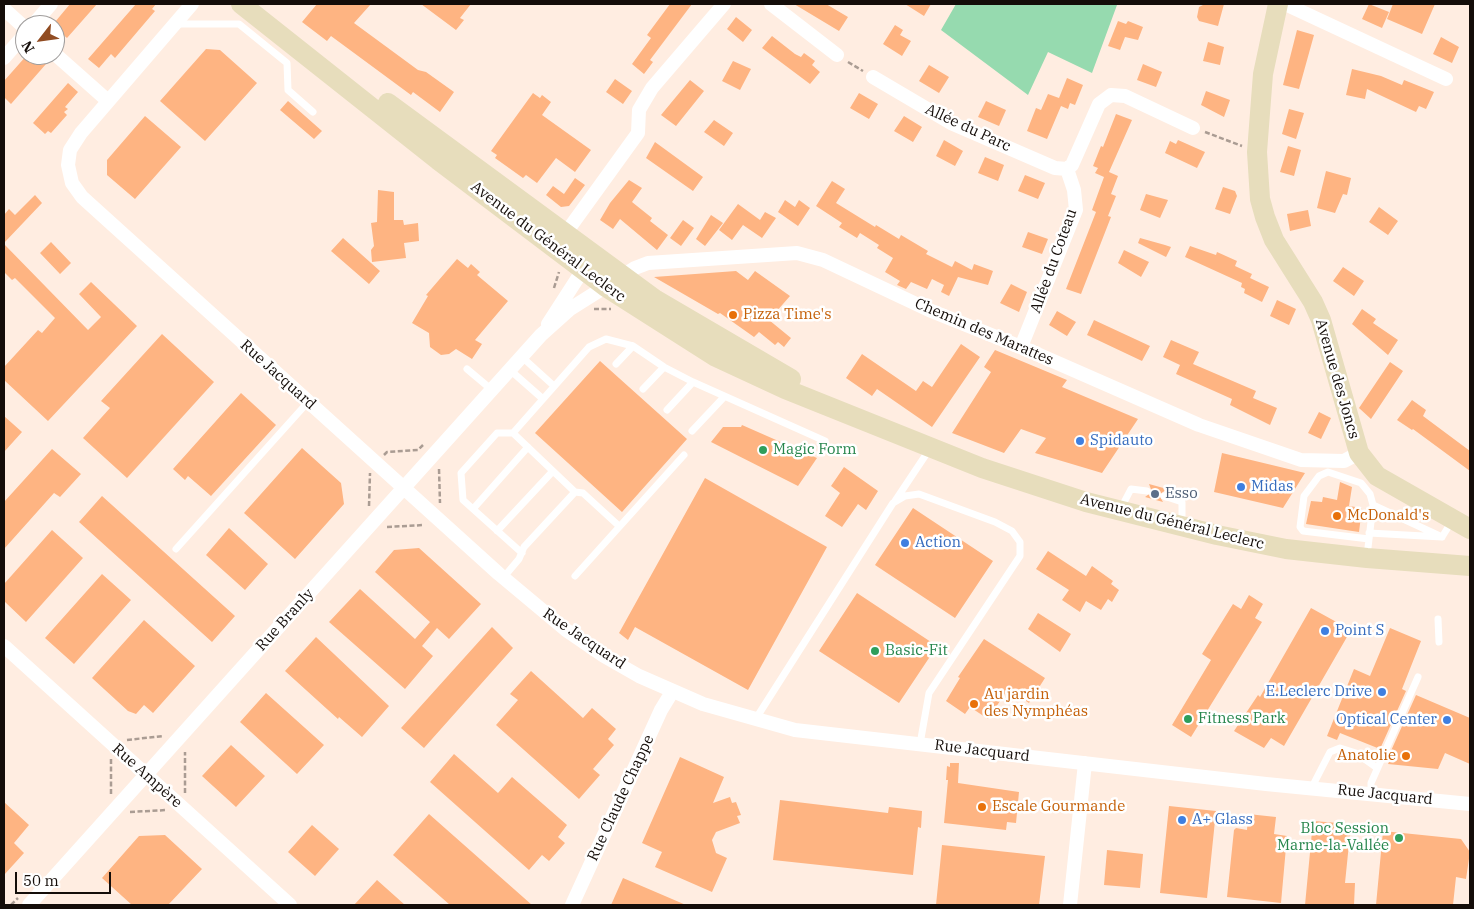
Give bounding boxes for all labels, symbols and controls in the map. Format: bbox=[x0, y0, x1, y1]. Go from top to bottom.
north arrow bbox=[15, 15, 65, 65]
text: N bbox=[17, 38, 38, 56]
street label: Allée du Parc bbox=[922, 100, 1014, 156]
street label: Avenue du Général Leclerc bbox=[467, 178, 629, 306]
street label: Allée du Coteau bbox=[1027, 206, 1081, 316]
street label: Chemin des Marattes bbox=[912, 295, 1056, 369]
place label: Pizza Time's bbox=[743, 306, 831, 324]
marker: Pizza Time's bbox=[727, 309, 739, 321]
street label: Avenue des Joncs bbox=[1311, 317, 1363, 441]
street label: Rue Jacquard bbox=[236, 336, 320, 414]
place label: Spidauto bbox=[1090, 432, 1153, 450]
marker: Spidauto bbox=[1074, 435, 1086, 447]
place label: Magic Form bbox=[773, 441, 856, 459]
marker: Magic Form bbox=[757, 444, 769, 456]
place label: Midas bbox=[1251, 478, 1293, 496]
marker: Midas bbox=[1235, 481, 1247, 493]
place label: Esso bbox=[1165, 485, 1198, 503]
marker: Esso bbox=[1149, 488, 1161, 500]
street label: Avenue du Général Leclerc bbox=[1078, 490, 1266, 554]
place label: McDonald's bbox=[1347, 507, 1429, 525]
marker: McDonald's bbox=[1331, 510, 1343, 522]
place label: Action bbox=[915, 534, 961, 552]
marker: Action bbox=[899, 537, 911, 549]
street label: Rue Branly bbox=[252, 585, 318, 655]
street label: Rue Jacquard bbox=[539, 605, 629, 673]
place label: Point S bbox=[1335, 622, 1384, 640]
marker: Point S bbox=[1319, 625, 1331, 637]
place label: Basic-Fit bbox=[885, 642, 948, 660]
marker: Basic-Fit bbox=[869, 645, 881, 657]
place label: E.Leclerc Drive bbox=[1265, 683, 1372, 701]
place label: Au jardin des Nymphéas bbox=[984, 686, 1088, 721]
marker: E.Leclerc Drive bbox=[1376, 686, 1388, 698]
marker: Au jardin des Nymphéas bbox=[968, 698, 980, 710]
place label: Fitness Park bbox=[1198, 710, 1285, 728]
place label: Optical Center bbox=[1336, 711, 1437, 729]
marker: Fitness Park bbox=[1182, 713, 1194, 725]
marker: Optical Center bbox=[1441, 714, 1453, 726]
street label: Rue Claude Chappe bbox=[584, 732, 658, 864]
street label: Rue Jacquard bbox=[933, 736, 1031, 766]
street label: Rue Ampère bbox=[108, 740, 186, 812]
place label: Anatolie bbox=[1337, 747, 1396, 765]
marker: Anatolie bbox=[1400, 750, 1412, 762]
street label: Rue Jacquard bbox=[1337, 781, 1433, 809]
place label: Escale Gourmande bbox=[992, 798, 1125, 816]
marker: Escale Gourmande bbox=[976, 801, 988, 813]
place label: A+ Glass bbox=[1192, 811, 1253, 829]
marker: A+ Glass bbox=[1176, 814, 1188, 826]
place label: Bloc Session Marne-la-Vallée bbox=[1277, 820, 1389, 855]
marker: Bloc Session Marne-la-Vallée bbox=[1393, 832, 1405, 844]
scale bar bbox=[18, 862, 114, 894]
text: 50 m bbox=[23, 871, 59, 890]

